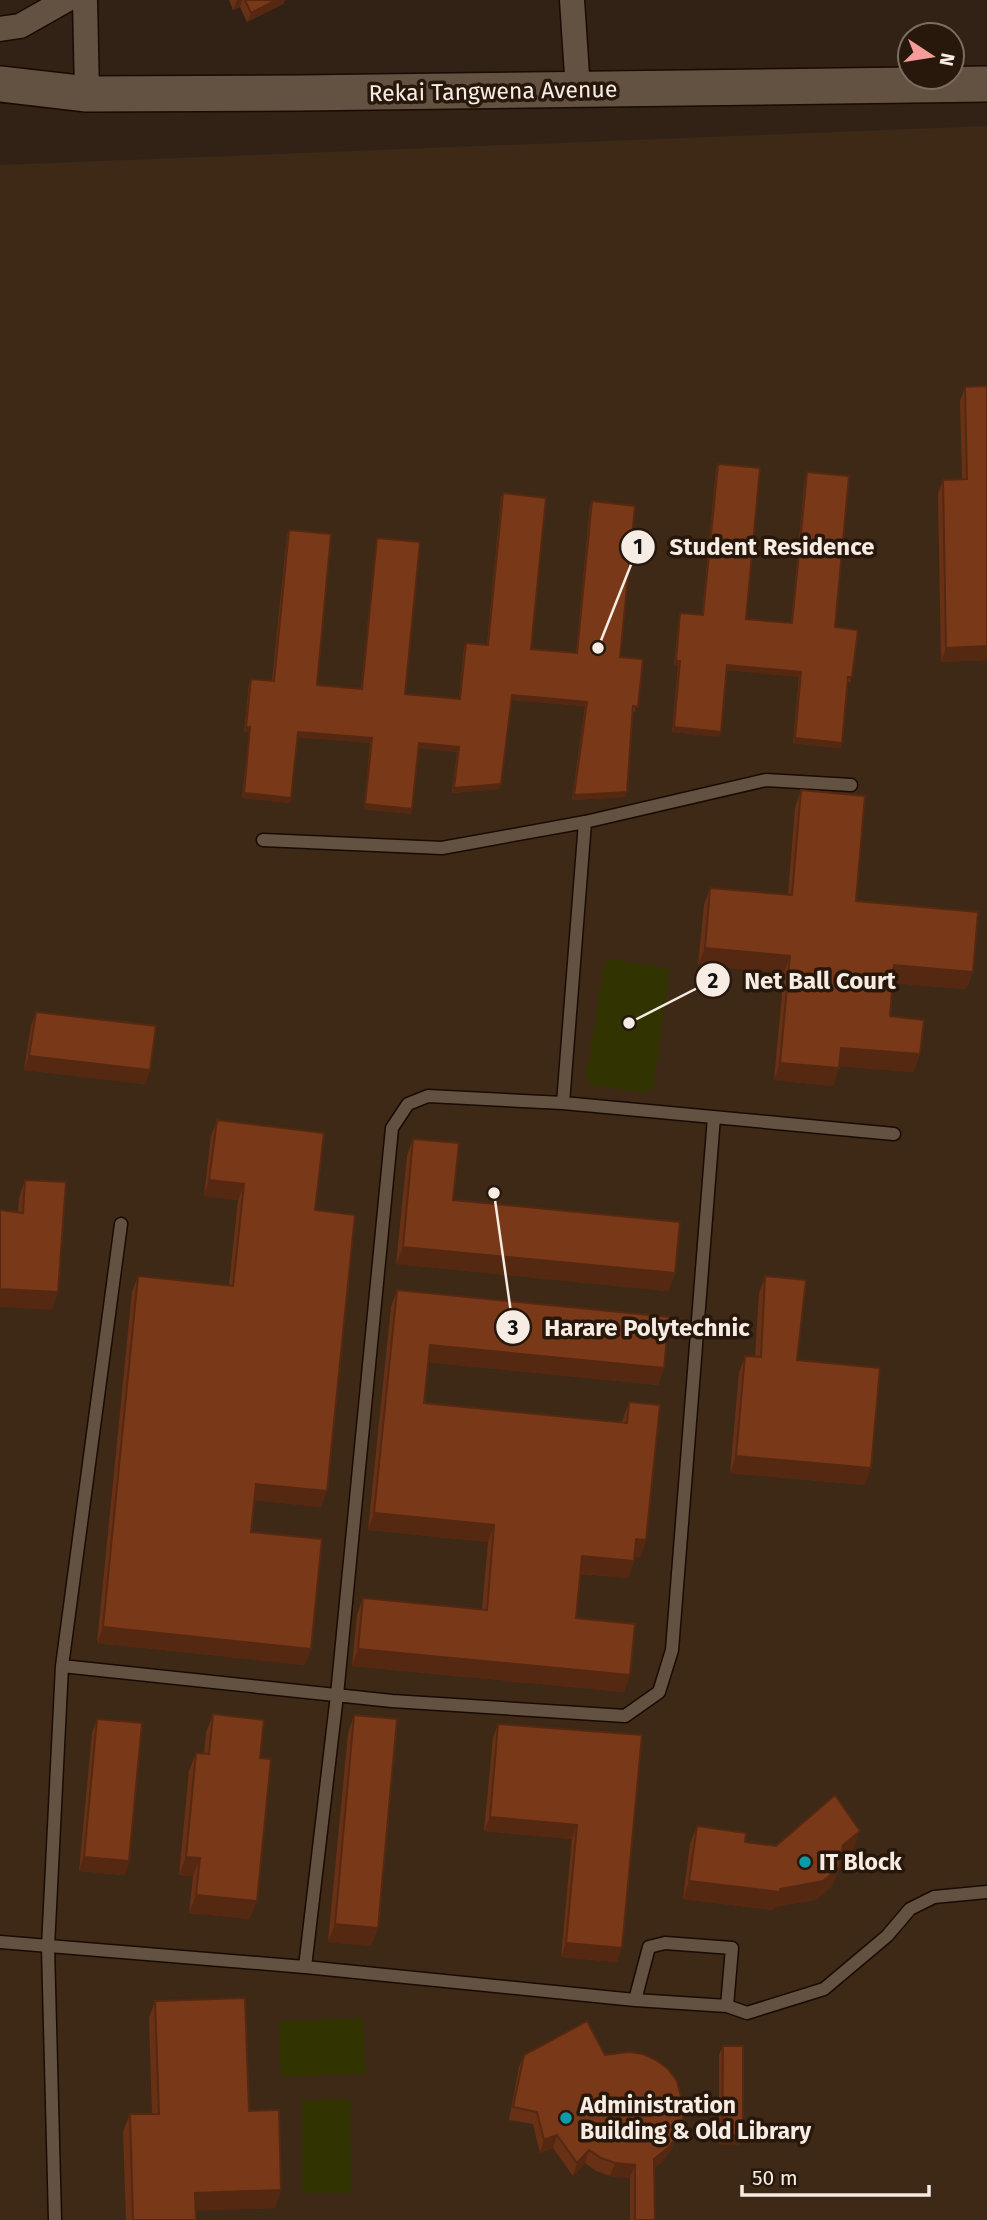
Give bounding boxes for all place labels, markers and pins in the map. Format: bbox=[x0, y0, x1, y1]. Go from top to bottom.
callout: Student Residence bbox=[621, 524, 889, 569]
callout: Net Ball Court bbox=[695, 958, 910, 1003]
callout: Harare Polytechnic bbox=[495, 1305, 764, 1350]
place label: IT Block bbox=[819, 1848, 902, 1876]
marker: IT Block bbox=[797, 1854, 813, 1870]
place label: Administration Building & Old Library bbox=[579, 2091, 812, 2145]
marker: Administration Building & Old Library bbox=[558, 2110, 574, 2126]

